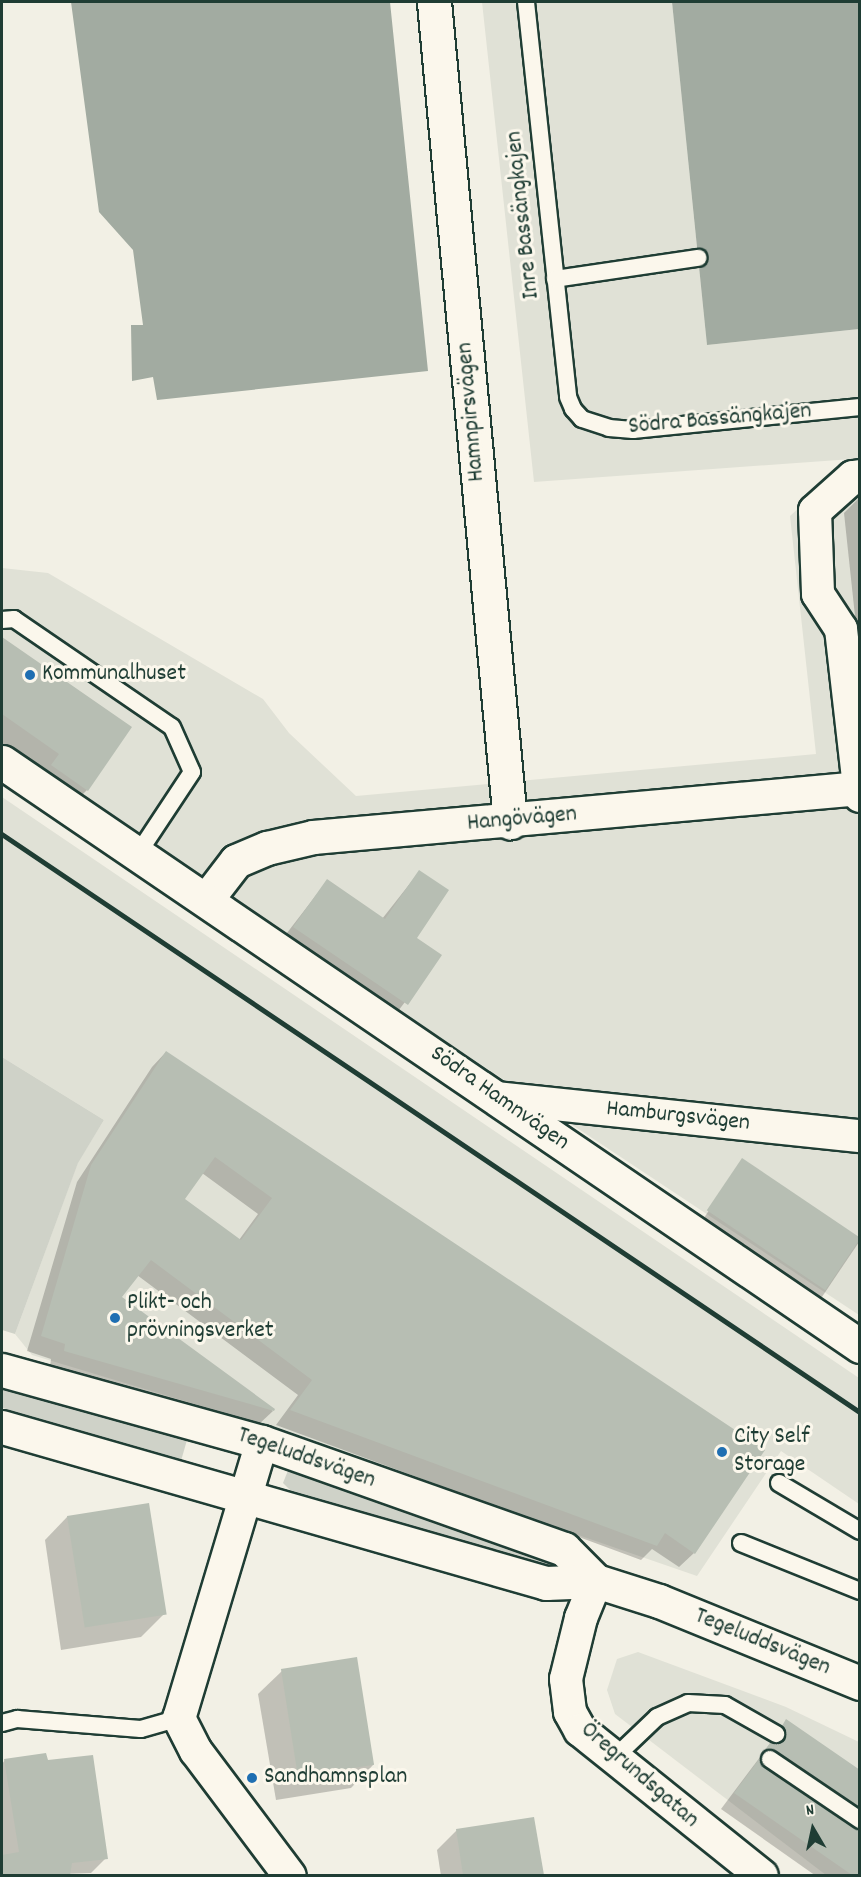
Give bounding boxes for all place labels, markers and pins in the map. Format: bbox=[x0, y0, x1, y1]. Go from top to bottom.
place label: Kommunalhuset bbox=[42, 661, 186, 689]
marker: Kommunalhuset bbox=[23, 668, 37, 682]
place label: Plikt- och prövningsverket bbox=[127, 1290, 274, 1346]
marker: Plikt- och prövningsverket bbox=[108, 1311, 122, 1325]
place label: City Self Storage bbox=[734, 1424, 810, 1480]
marker: City Self Storage bbox=[715, 1445, 729, 1459]
place label: Sandhamnsplan bbox=[264, 1764, 407, 1792]
marker: Sandhamnsplan bbox=[245, 1771, 259, 1785]

